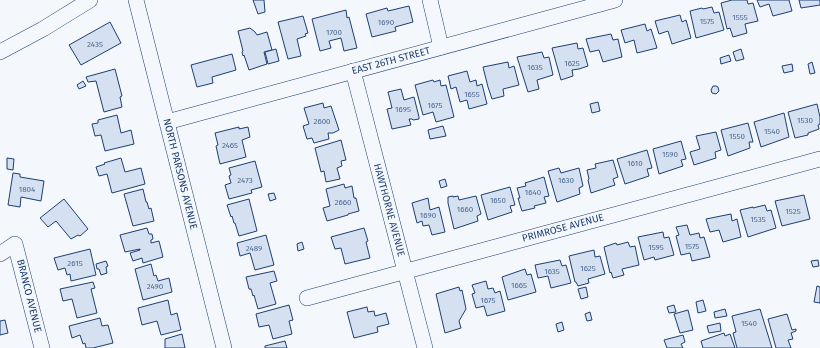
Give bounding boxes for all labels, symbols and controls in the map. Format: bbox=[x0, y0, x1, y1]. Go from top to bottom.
house number: 1555 bbox=[732, 13, 748, 22]
house number: 1575 bbox=[700, 17, 714, 26]
house number: 1690 bbox=[378, 18, 395, 27]
house number: 1700 bbox=[326, 28, 342, 37]
house number: 2435 bbox=[87, 40, 103, 49]
street label: EAST 26TH STREET bbox=[350, 45, 432, 77]
house number: 1625 bbox=[564, 59, 580, 68]
house number: 1635 bbox=[527, 63, 543, 72]
house number: 1655 bbox=[464, 90, 480, 99]
house number: 1675 bbox=[428, 101, 442, 110]
house number: 1695 bbox=[395, 105, 411, 114]
house number: 1530 bbox=[797, 116, 813, 125]
street label: NORTH PARSONS AVENUE bbox=[160, 117, 200, 231]
house number: 2600 bbox=[313, 117, 331, 126]
house number: 1540 bbox=[764, 127, 781, 136]
house number: 1550 bbox=[729, 132, 745, 141]
house number: 2465 bbox=[222, 141, 238, 150]
house number: 1590 bbox=[662, 150, 679, 159]
house number: 1610 bbox=[627, 159, 643, 168]
street label: HAWTHORNE AVENUE bbox=[371, 162, 407, 258]
house number: 2473 bbox=[237, 176, 253, 185]
house number: 1630 bbox=[558, 176, 575, 185]
house number: 1804 bbox=[19, 185, 36, 194]
house number: 1640 bbox=[525, 188, 542, 197]
house number: 1650 bbox=[490, 196, 507, 205]
house number: 2660 bbox=[335, 198, 352, 207]
house number: 1660 bbox=[457, 205, 474, 214]
house number: 1525 bbox=[785, 207, 801, 216]
house number: 1690 bbox=[420, 211, 437, 220]
street label: PRIMROSE AVENUE bbox=[521, 211, 605, 245]
house number: 1535 bbox=[750, 215, 766, 224]
house number: 1575 bbox=[685, 242, 699, 251]
house number: 1595 bbox=[648, 243, 664, 252]
house number: 2489 bbox=[246, 244, 262, 253]
street label: BRANCO AVENUE bbox=[14, 258, 44, 334]
house number: 2615 bbox=[67, 259, 83, 268]
house number: 1625 bbox=[580, 264, 596, 273]
house number: 1635 bbox=[544, 267, 560, 276]
house number: 1665 bbox=[511, 281, 527, 290]
house number: 2490 bbox=[147, 282, 164, 291]
house number: 1675 bbox=[481, 296, 495, 305]
house number: 1540 bbox=[741, 319, 758, 328]

